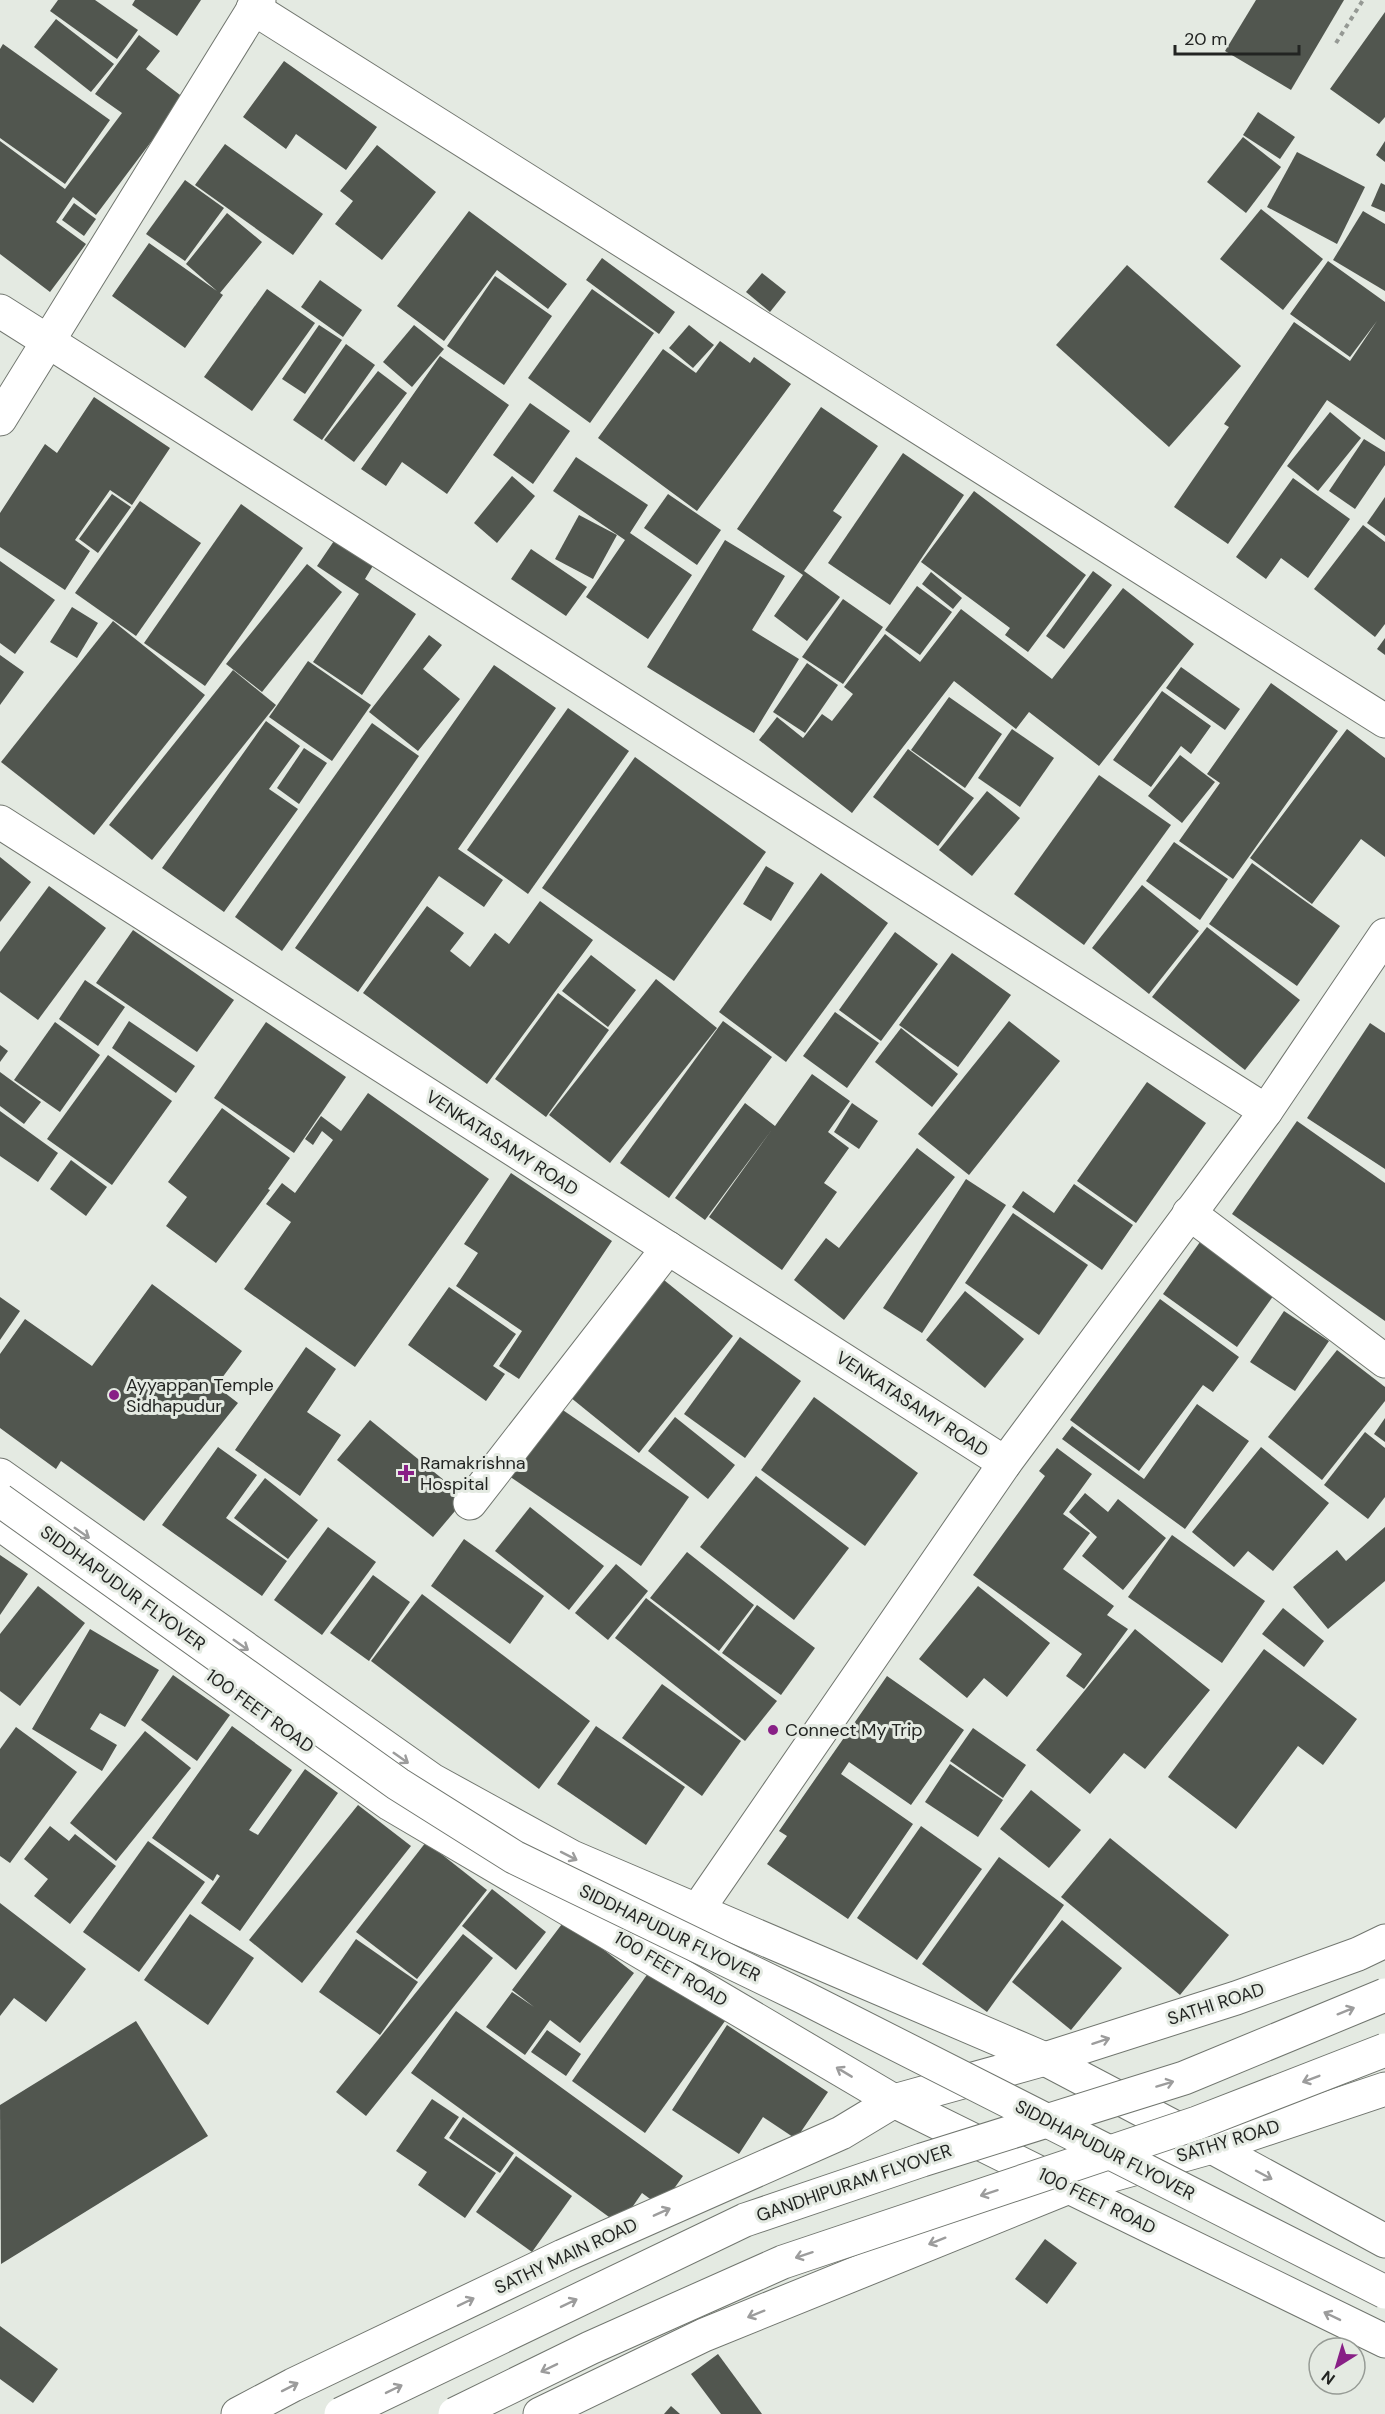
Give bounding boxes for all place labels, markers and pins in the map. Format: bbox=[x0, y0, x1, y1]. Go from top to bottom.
place label: Ayyappan Temple Sidhapudur bbox=[126, 1373, 274, 1418]
marker: Ayyappan Temple Sidhapudur bbox=[107, 1388, 121, 1402]
place label: Ramakrishna Hospital bbox=[420, 1451, 526, 1496]
marker: Ramakrishna Hospital bbox=[397, 1464, 415, 1482]
place label: Connect My Trip bbox=[785, 1718, 923, 1742]
marker: Connect My Trip bbox=[766, 1723, 780, 1737]

